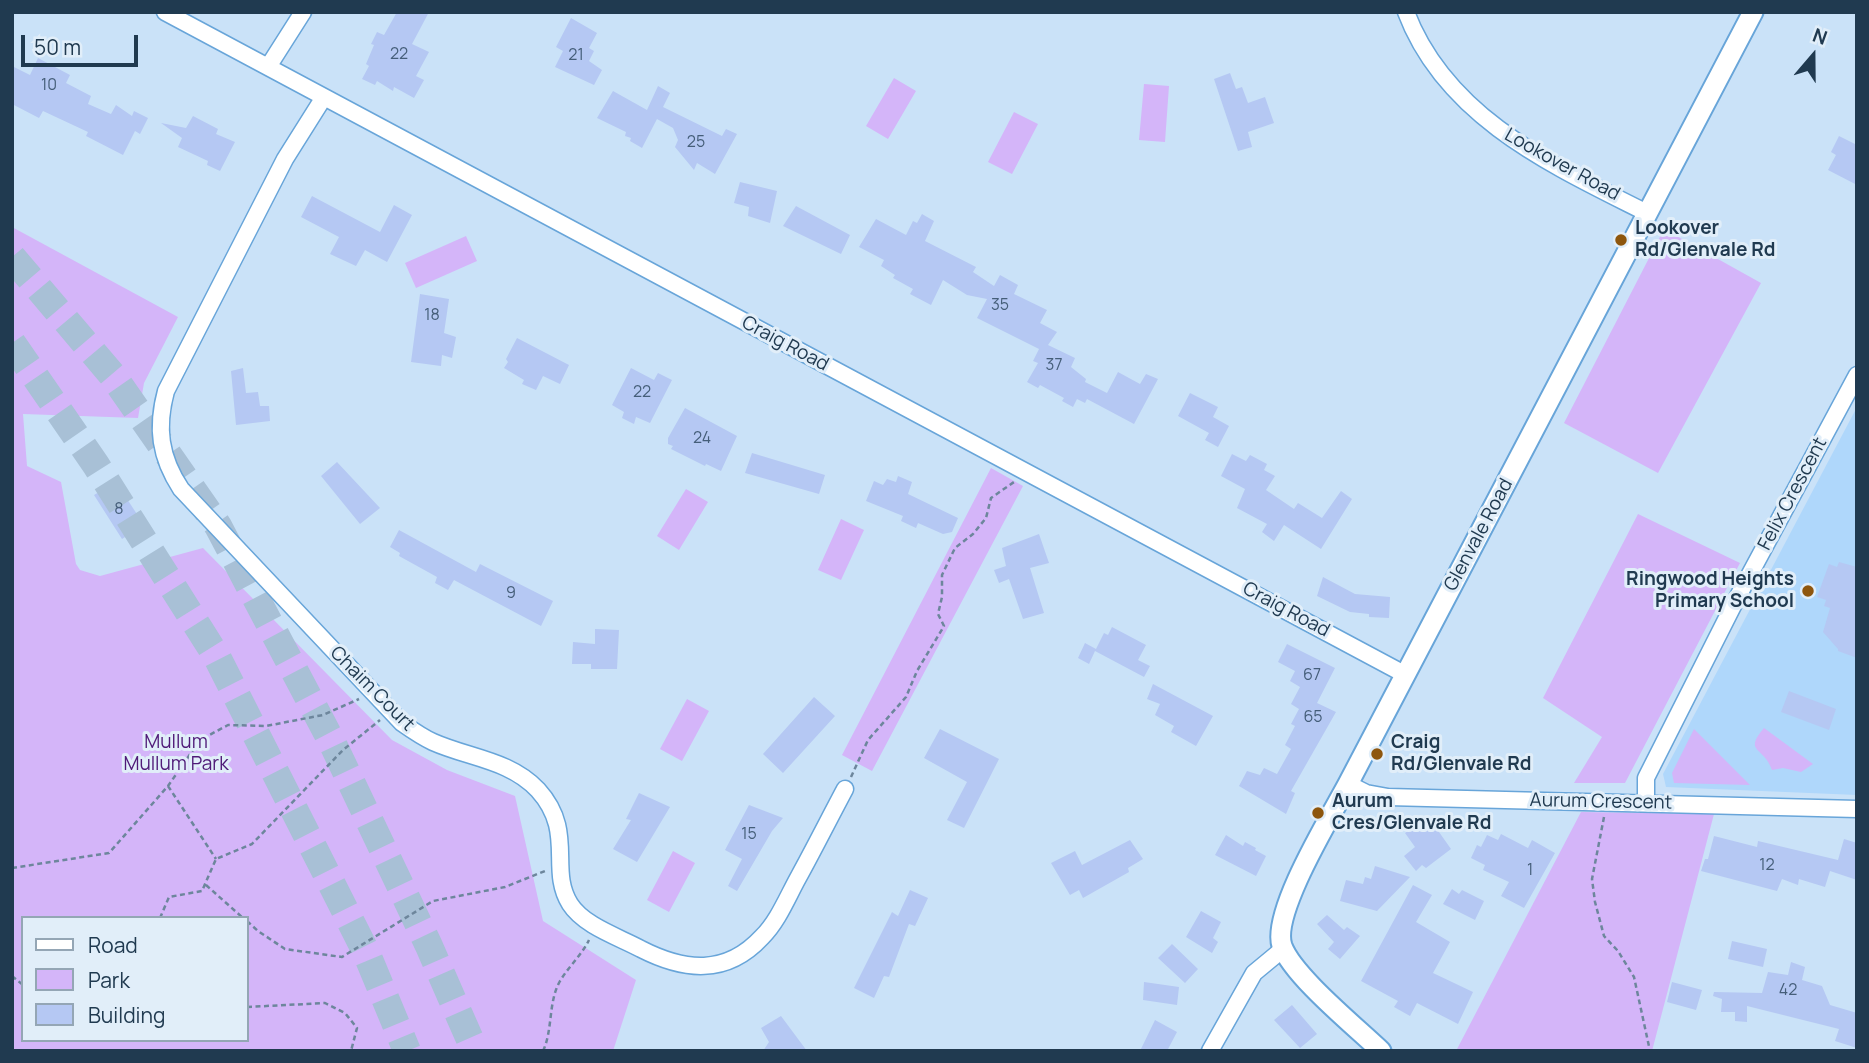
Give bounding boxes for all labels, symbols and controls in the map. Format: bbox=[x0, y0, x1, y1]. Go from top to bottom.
scale bar bbox=[24, 21, 142, 65]
north arrow bbox=[1778, 21, 1848, 91]
text: N bbox=[1809, 22, 1831, 51]
text: 50 m bbox=[34, 33, 81, 61]
house number: 22 bbox=[390, 45, 408, 65]
house number: 21 bbox=[568, 46, 584, 66]
house number: 10 bbox=[41, 76, 57, 96]
street label: Lookover Road bbox=[1500, 124, 1624, 206]
house number: 25 bbox=[687, 133, 705, 153]
place label: Lookover Rd/Glenvale Rd bbox=[1635, 218, 1775, 262]
marker: Lookover Rd/Glenvale Rd bbox=[1613, 232, 1629, 248]
house number: 35 bbox=[991, 296, 1009, 316]
house number: 18 bbox=[424, 306, 440, 326]
street label: Craig Road bbox=[738, 312, 832, 376]
house number: 37 bbox=[1046, 356, 1062, 376]
house number: 22 bbox=[633, 383, 651, 403]
house number: 24 bbox=[693, 429, 711, 449]
street label: Felix Crescent bbox=[1754, 434, 1832, 554]
street label: Glenvale Road bbox=[1440, 475, 1518, 595]
house number: 8 bbox=[114, 500, 124, 520]
place label: Ringwood Heights Primary School bbox=[1626, 569, 1794, 613]
street label: Craig Road bbox=[1239, 578, 1333, 642]
marker: Ringwood Heights Primary School bbox=[1800, 583, 1816, 599]
house number: 9 bbox=[506, 584, 516, 604]
street label: Chaim Court bbox=[325, 642, 419, 736]
house number: 67 bbox=[1303, 666, 1321, 686]
house number: 65 bbox=[1303, 708, 1323, 728]
park label: Mullum Mullum Park bbox=[123, 732, 229, 776]
place label: Craig Rd/Glenvale Rd bbox=[1391, 732, 1531, 776]
marker: Craig Rd/Glenvale Rd bbox=[1369, 746, 1385, 762]
street label: Aurum Crescent bbox=[1529, 789, 1673, 815]
place label: Aurum Cres/Glenvale Rd bbox=[1332, 791, 1491, 835]
marker: Aurum Cres/Glenvale Rd bbox=[1310, 805, 1326, 821]
house number: 15 bbox=[741, 825, 757, 845]
house number: 12 bbox=[1759, 856, 1775, 876]
house number: 1 bbox=[1527, 861, 1533, 881]
legend bbox=[21, 916, 248, 1042]
text: Road bbox=[88, 931, 138, 959]
text: Park bbox=[88, 966, 130, 994]
house number: 42 bbox=[1779, 981, 1797, 1001]
text: Building bbox=[88, 1001, 165, 1029]

